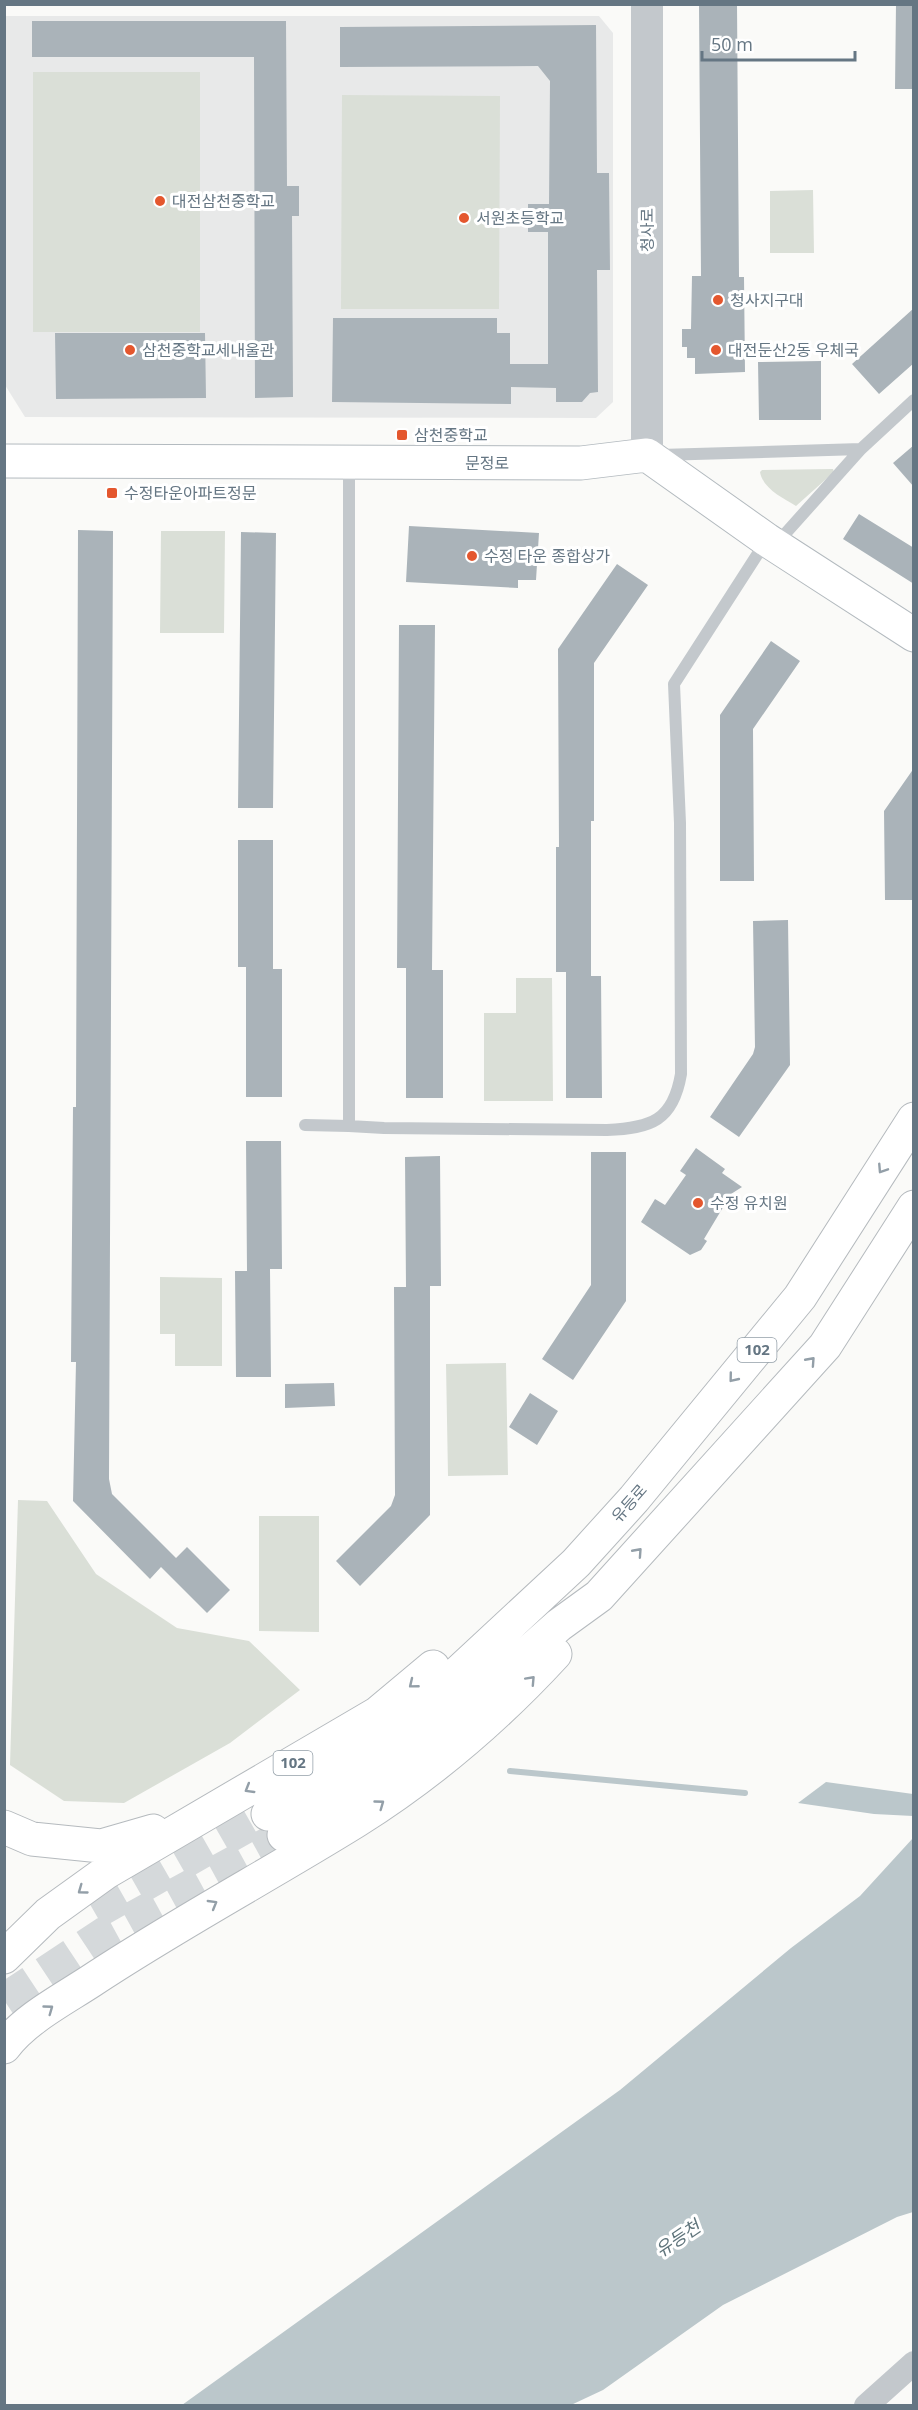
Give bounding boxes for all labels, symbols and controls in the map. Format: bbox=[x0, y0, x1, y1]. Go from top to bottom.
scale bar bbox=[702, 24, 855, 62]
text: 50 m bbox=[711, 32, 753, 56]
place label: 대전삼천중학교 bbox=[172, 190, 275, 212]
marker: 대전삼천중학교 bbox=[153, 194, 167, 208]
place label: 서원초등학교 bbox=[476, 207, 564, 229]
street label: 청사로 bbox=[636, 208, 658, 252]
marker: 서원초등학교 bbox=[457, 211, 471, 225]
place label: 청사지구대 bbox=[730, 289, 804, 311]
marker: 청사지구대 bbox=[711, 293, 725, 307]
place label: 삼천중학교세내울관 bbox=[142, 339, 275, 361]
place label: 대전둔산2동 우체국 bbox=[728, 339, 859, 361]
marker: 삼천중학교세내울관 bbox=[123, 343, 137, 357]
marker: 대전둔산2동 우체국 bbox=[709, 343, 723, 357]
place label: 삼천중학교 bbox=[414, 424, 488, 446]
marker: 삼천중학교 bbox=[395, 428, 409, 442]
street label: 문정로 bbox=[465, 452, 509, 474]
place label: 수정타운아파트정문 bbox=[124, 482, 257, 504]
marker: 수정타운아파트정문 bbox=[105, 486, 119, 500]
place label: 수정 타운 종합상가 bbox=[484, 545, 610, 567]
marker: 수정 타운 종합상가 bbox=[465, 549, 479, 563]
one-way arrow bbox=[878, 1162, 889, 1173]
place label: 수정 유치원 bbox=[710, 1192, 788, 1214]
marker: 수정 유치원 bbox=[691, 1196, 705, 1210]
road number: 102 bbox=[738, 1338, 777, 1362]
one-way arrow bbox=[804, 1358, 815, 1368]
one-way arrow bbox=[729, 1372, 740, 1383]
street label: 유등로 bbox=[606, 1479, 652, 1527]
one-way arrow bbox=[631, 1549, 642, 1559]
one-way arrow bbox=[409, 1677, 420, 1688]
one-way arrow bbox=[524, 1677, 535, 1687]
road number: 102 bbox=[274, 1751, 312, 1775]
one-way arrow bbox=[245, 1782, 255, 1794]
one-way arrow bbox=[373, 1800, 384, 1811]
one-way arrow bbox=[77, 1882, 88, 1893]
one-way arrow bbox=[207, 1900, 217, 1912]
one-way arrow bbox=[42, 2005, 53, 2016]
water label: 유등천 bbox=[650, 2213, 707, 2262]

